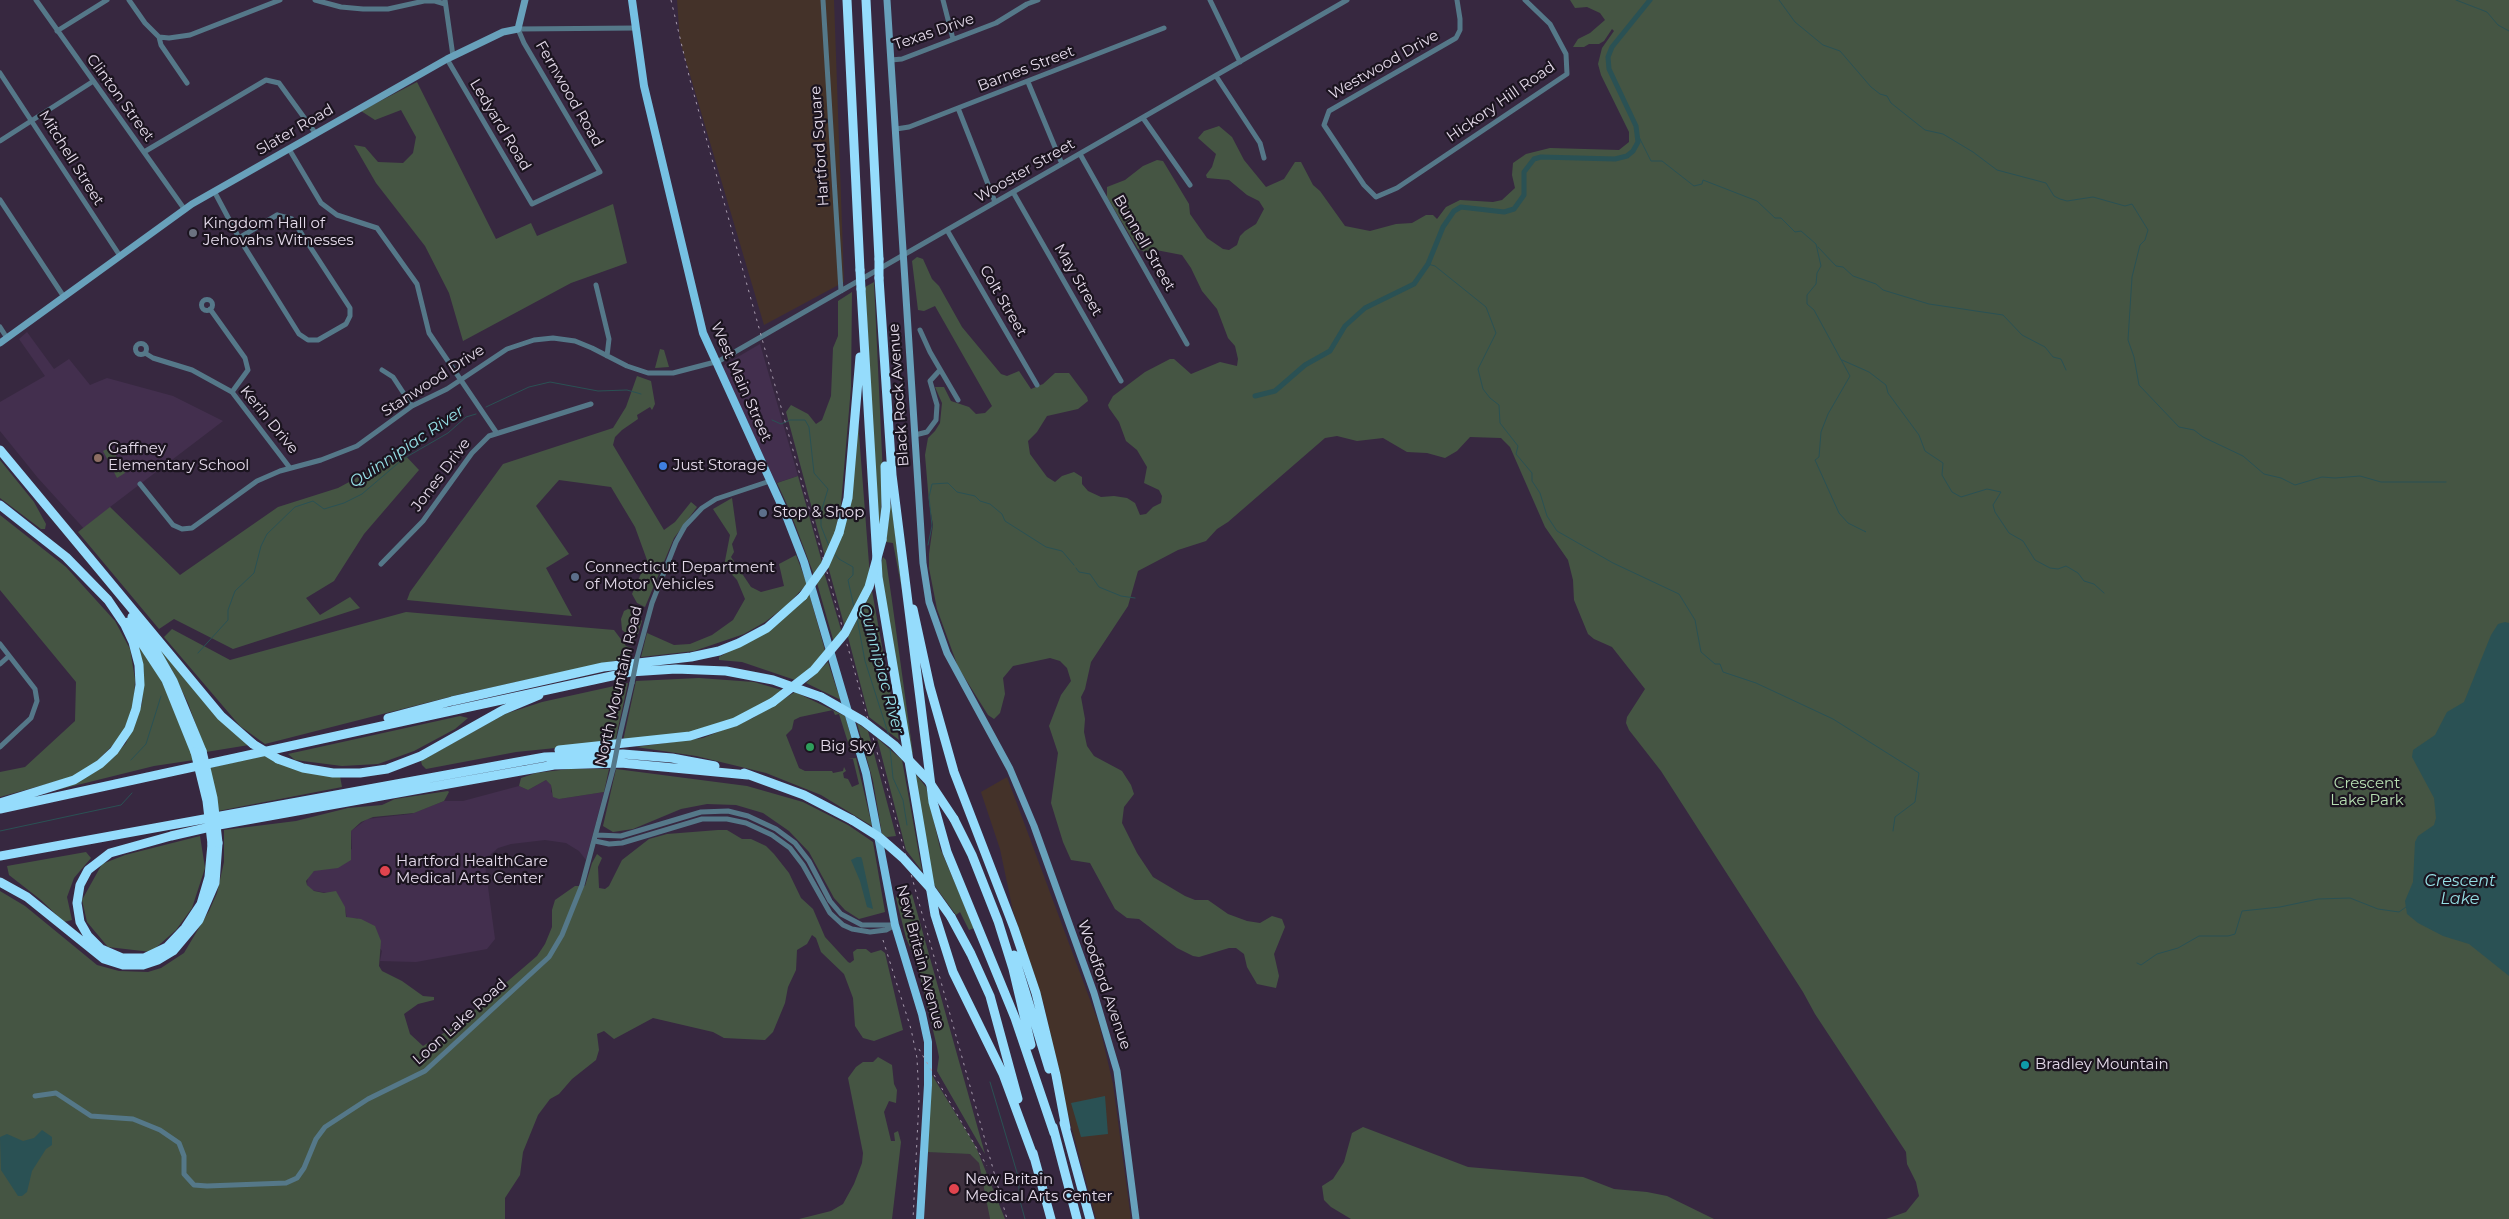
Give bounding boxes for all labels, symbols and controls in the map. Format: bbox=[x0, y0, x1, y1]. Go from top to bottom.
street label: Texas Drive bbox=[891, 10, 977, 54]
street label: Westwood Drive bbox=[1326, 26, 1442, 104]
street label: Fernwood Road bbox=[531, 38, 607, 150]
street label: Barnes Street bbox=[975, 42, 1077, 96]
street label: Clinton Street bbox=[82, 51, 158, 145]
street label: Hickory Hill Road bbox=[1443, 58, 1559, 146]
street label: Ledyard Road bbox=[466, 76, 534, 174]
street label: Hartford Square bbox=[807, 85, 833, 207]
street label: Slater Road bbox=[253, 101, 337, 159]
street label: Mitchell Street bbox=[35, 107, 107, 209]
street label: Wooster Street bbox=[972, 135, 1078, 207]
street label: Bunnell Street bbox=[1109, 192, 1179, 294]
place label: Kingdom Hall of Jehovahs Witnesses bbox=[203, 215, 354, 250]
marker: Kingdom Hall of Jehovahs Witnesses bbox=[187, 227, 199, 239]
street label: May Street bbox=[1050, 241, 1106, 319]
street label: Colt Street bbox=[975, 262, 1031, 340]
street label: West Main Street bbox=[707, 319, 775, 445]
street label: Black Rock Avenue bbox=[885, 323, 913, 467]
street label: Stanwood Drive bbox=[378, 341, 488, 421]
street label: Kerin Drive bbox=[236, 382, 302, 458]
water label: Quinnipiac River bbox=[346, 402, 468, 492]
street label: Jones Drive bbox=[408, 435, 474, 515]
place label: Gaffney Elementary School bbox=[108, 440, 249, 475]
marker: Gaffney Elementary School bbox=[92, 452, 104, 464]
place label: Just Storage bbox=[673, 457, 766, 475]
marker: Just Storage bbox=[657, 460, 669, 472]
place label: Stop & Shop bbox=[773, 504, 864, 522]
marker: Stop & Shop bbox=[757, 507, 769, 519]
place label: Connecticut Department of Motor Vehicles bbox=[585, 559, 775, 594]
marker: Connecticut Department of Motor Vehicles bbox=[569, 571, 581, 583]
water label: Quinnipiac River bbox=[854, 602, 908, 736]
street label: North Mountain Road bbox=[592, 604, 646, 768]
place label: Big Sky bbox=[820, 738, 875, 756]
marker: Big Sky bbox=[804, 741, 816, 753]
park label: Crescent Lake Park bbox=[2330, 775, 2404, 810]
place label: Hartford HealthCare Medical Arts Center bbox=[396, 853, 548, 888]
marker: Hartford HealthCare Medical Arts Center bbox=[378, 864, 392, 878]
water label: Crescent Lake bbox=[2424, 871, 2496, 909]
street label: New Britain Avenue bbox=[892, 883, 948, 1031]
street label: Woodford Avenue bbox=[1073, 918, 1135, 1052]
street label: Loon Lake Road bbox=[409, 975, 511, 1069]
place label: Bradley Mountain bbox=[2035, 1056, 2169, 1074]
marker: Bradley Mountain bbox=[2019, 1059, 2031, 1071]
place label: New Britain Medical Arts Center bbox=[965, 1171, 1113, 1206]
marker: New Britain Medical Arts Center bbox=[947, 1182, 961, 1196]

